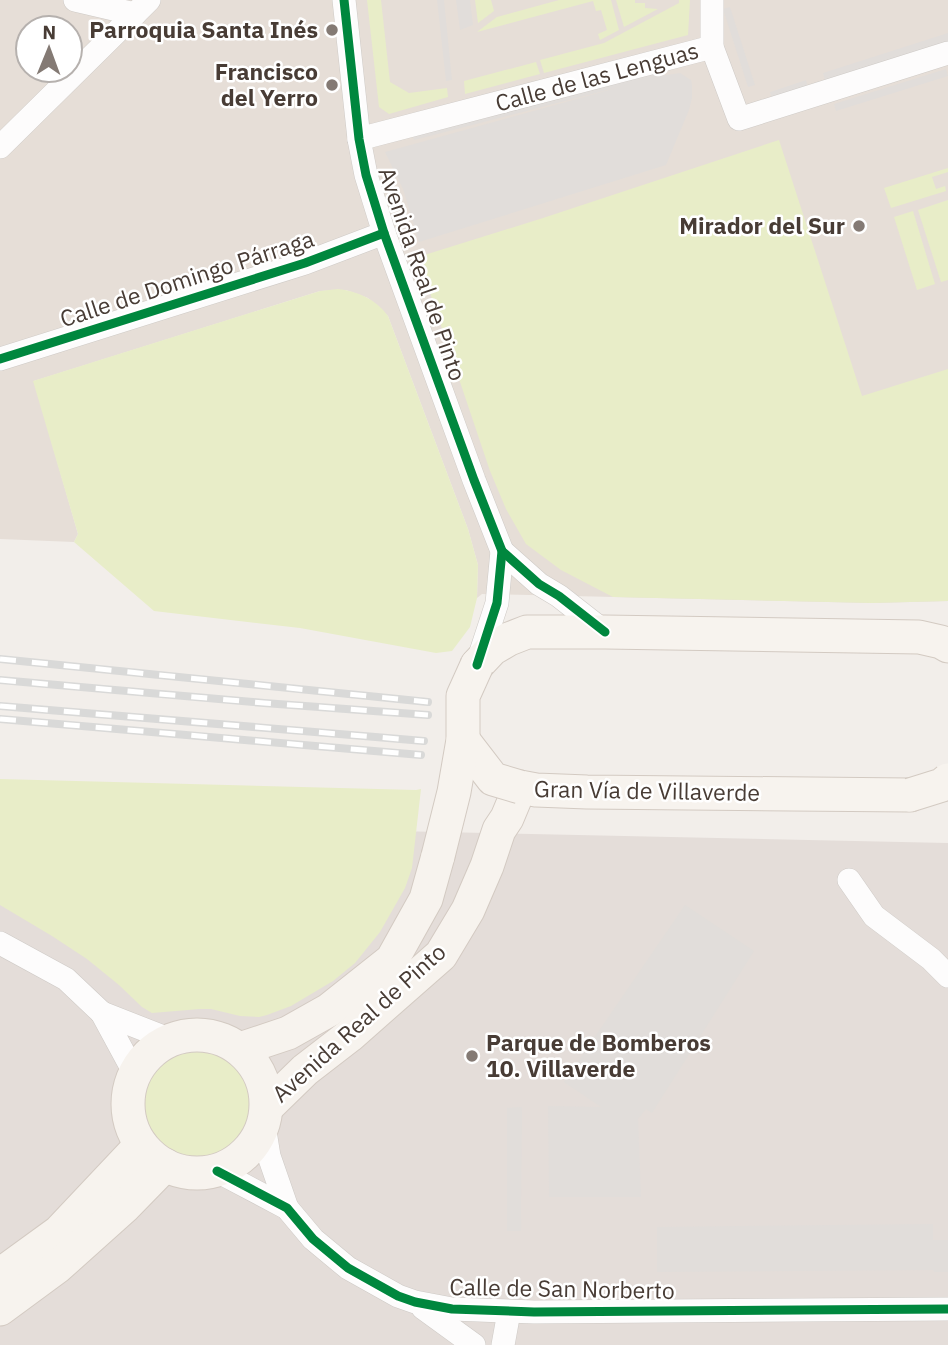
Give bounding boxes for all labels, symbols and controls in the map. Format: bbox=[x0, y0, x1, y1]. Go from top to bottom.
north arrow bbox=[14, 14, 84, 84]
place label: Parroquia Santa Inés bbox=[89, 14, 318, 44]
text: N bbox=[42, 20, 56, 44]
marker: Parroquia Santa Inés bbox=[324, 22, 340, 38]
street label: Calle de las Lenguas bbox=[492, 34, 702, 118]
place label: Francisco del Yerro bbox=[215, 56, 318, 112]
marker: Francisco del Yerro bbox=[324, 77, 340, 93]
street label: Avenida Real de Pinto bbox=[372, 163, 474, 384]
place label: Mirador del Sur bbox=[679, 210, 845, 240]
marker: Mirador del Sur bbox=[851, 218, 867, 234]
street label: Calle de Domingo Párraga bbox=[56, 223, 318, 333]
street label: Gran Vía de Villaverde bbox=[534, 773, 760, 807]
street label: Avenida Real de Pinto bbox=[265, 936, 452, 1108]
place label: Parque de Bomberos 10. Villaverde bbox=[486, 1027, 711, 1083]
marker: Parque de Bomberos 10. Villaverde bbox=[464, 1048, 480, 1064]
street label: Calle de San Norberto bbox=[449, 1271, 675, 1305]

